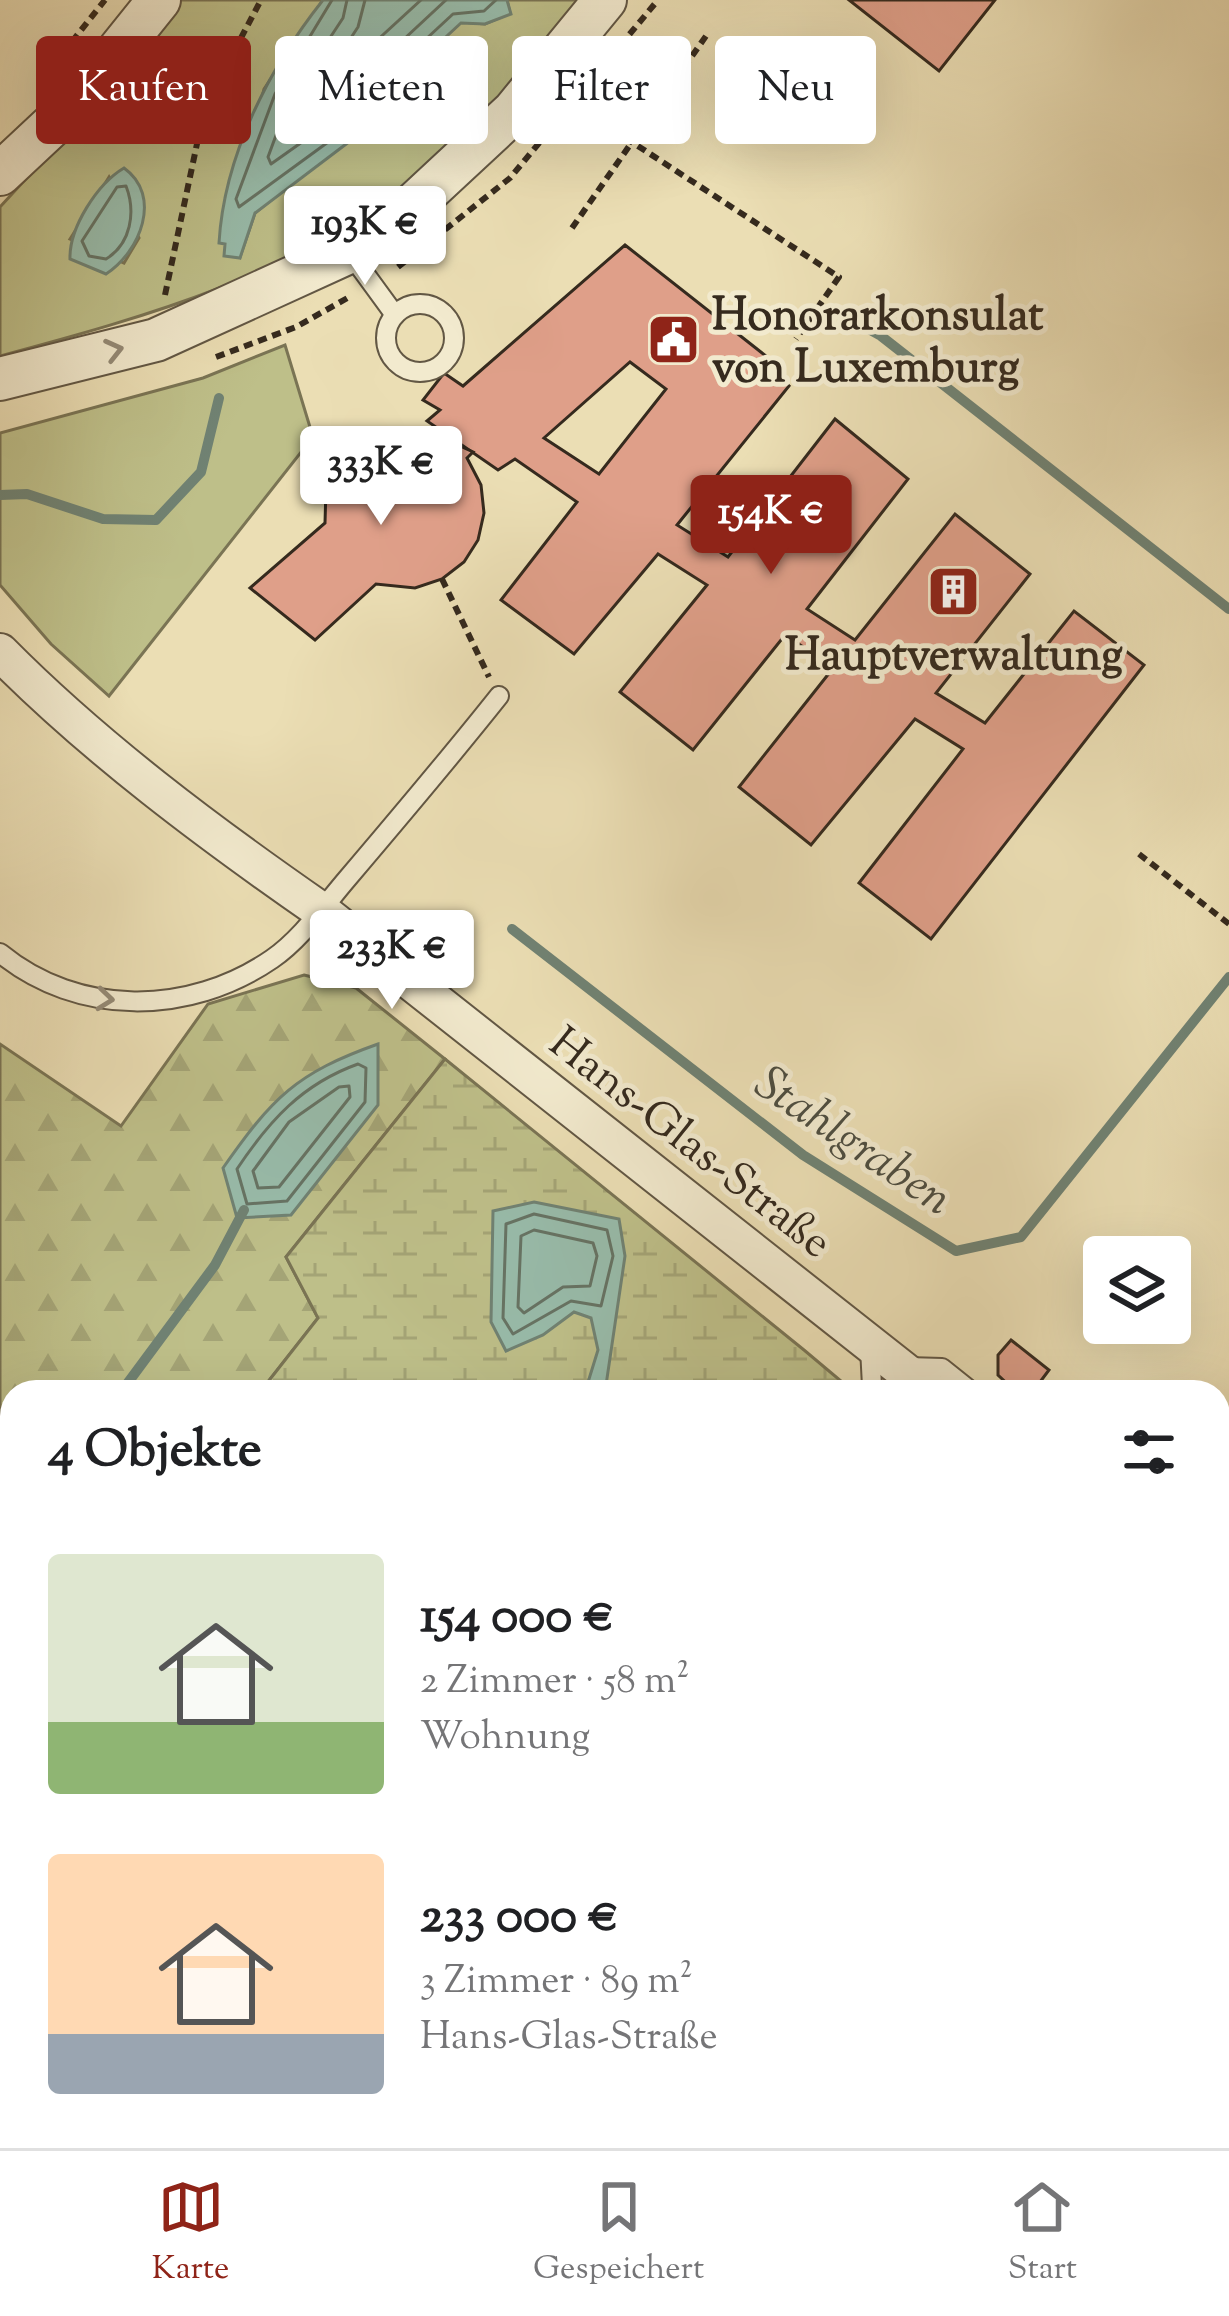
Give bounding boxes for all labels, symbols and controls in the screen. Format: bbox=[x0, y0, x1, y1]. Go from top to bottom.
chip: Kaufen bbox=[36, 36, 251, 144]
chip: Mieten bbox=[275, 36, 488, 144]
chip: Filter bbox=[512, 36, 691, 144]
chip: Neu bbox=[715, 36, 876, 144]
pin: 193K € bbox=[267, 186, 463, 288]
text: 193K € bbox=[311, 197, 419, 253]
place label: Honorarkonsulat von Luxemburg bbox=[712, 286, 1044, 403]
public building icon: Honorarkonsulat von Luxemburg bbox=[645, 311, 701, 367]
one-way arrow bbox=[103, 340, 123, 365]
pin: 333K € bbox=[283, 426, 479, 528]
text: 333K € bbox=[327, 437, 435, 493]
pin: 154K € bbox=[673, 475, 869, 577]
text: 154K € bbox=[718, 486, 824, 542]
building icon: Hauptverwaltung bbox=[926, 564, 982, 620]
place label: Hauptverwaltung bbox=[785, 626, 1123, 691]
pin: 233K € bbox=[294, 910, 490, 1012]
text: 233K € bbox=[337, 921, 447, 977]
one-way arrow bbox=[96, 986, 115, 1011]
street label: Hans-Glas-Straße bbox=[533, 1014, 844, 1277]
water label: Stahlgraben bbox=[739, 1052, 965, 1235]
map controls bbox=[1083, 1236, 1191, 1344]
button: layers bbox=[1083, 1236, 1191, 1344]
text: 4 Objekte bbox=[48, 1416, 262, 1489]
icon: filters bbox=[1116, 1419, 1182, 1485]
text: 154 000 € bbox=[420, 1582, 614, 1655]
icon: home bbox=[144, 1602, 288, 1746]
text: 2 Zimmer · 58 m² bbox=[420, 1655, 690, 1711]
text: Wohnung bbox=[420, 1711, 590, 1767]
text: 233 000 € bbox=[420, 1882, 619, 1955]
icon: home bbox=[144, 1902, 288, 2046]
text: 3 Zimmer · 89 m² bbox=[420, 1955, 693, 2011]
text: Hans-Glas-Straße bbox=[420, 2011, 718, 2067]
tab: Karte bbox=[152, 2174, 229, 2294]
tab: Gespeichert bbox=[533, 2174, 704, 2294]
tab: Start bbox=[1008, 2174, 1077, 2294]

